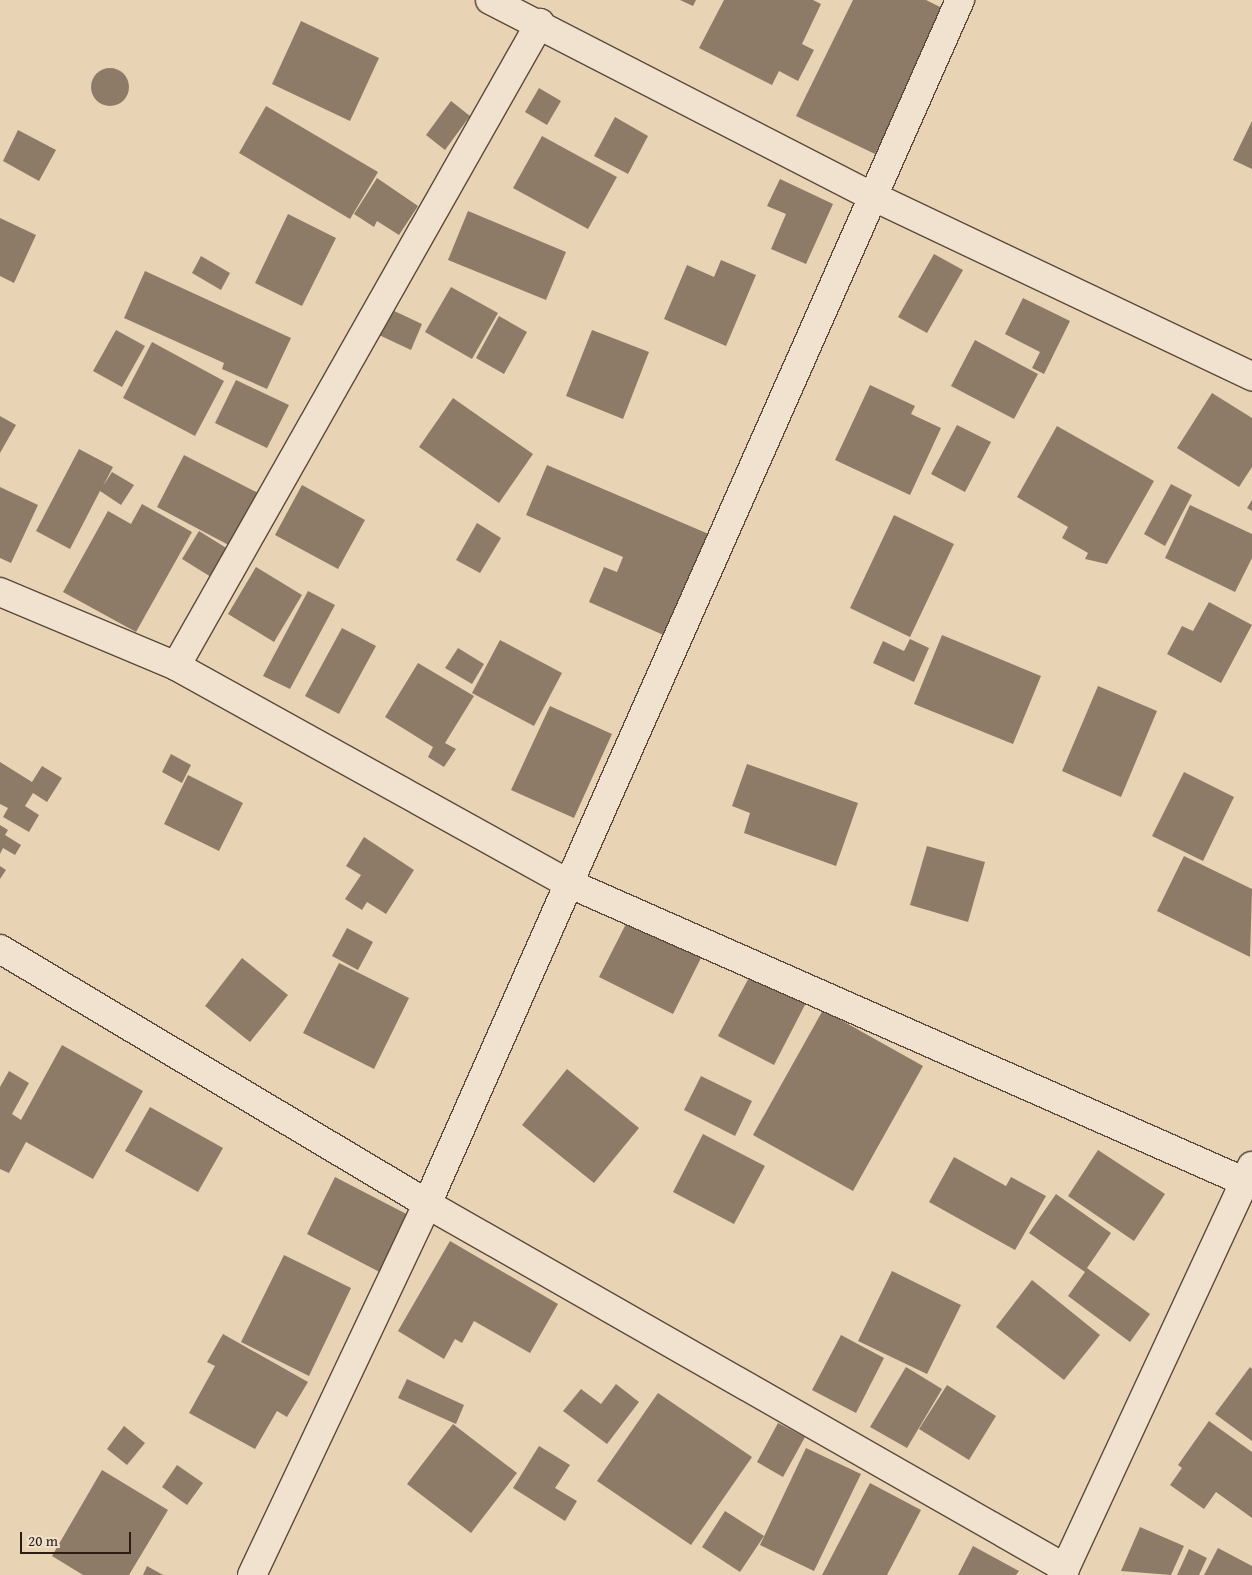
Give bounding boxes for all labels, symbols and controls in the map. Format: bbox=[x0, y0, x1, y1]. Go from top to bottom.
scale bar bbox=[22, 1522, 134, 1554]
text: 20 m bbox=[28, 1530, 58, 1551]

